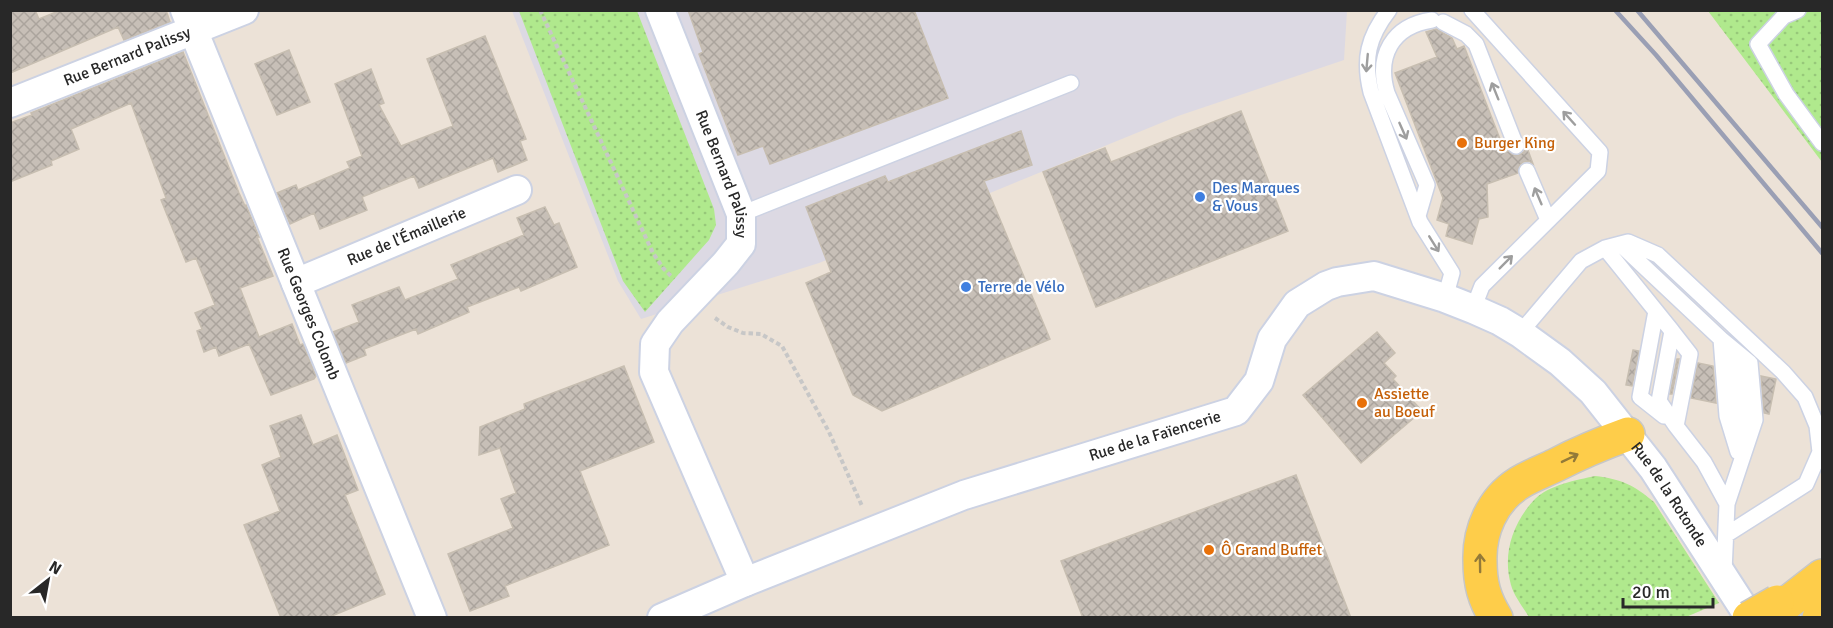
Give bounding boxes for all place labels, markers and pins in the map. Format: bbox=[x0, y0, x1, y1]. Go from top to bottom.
place label: Burger King bbox=[1474, 133, 1555, 153]
marker: Burger King bbox=[1455, 136, 1469, 150]
place label: Des Marques & Vous bbox=[1212, 178, 1300, 216]
marker: Des Marques & Vous bbox=[1193, 190, 1207, 204]
place label: Terre de Vélo bbox=[978, 277, 1065, 297]
marker: Terre de Vélo bbox=[959, 280, 973, 294]
place label: Assiette au Boeuf bbox=[1374, 384, 1435, 422]
marker: Assiette au Boeuf bbox=[1355, 396, 1369, 410]
place label: Ô Grand Buffet bbox=[1221, 540, 1322, 560]
marker: Ô Grand Buffet bbox=[1202, 543, 1216, 557]

